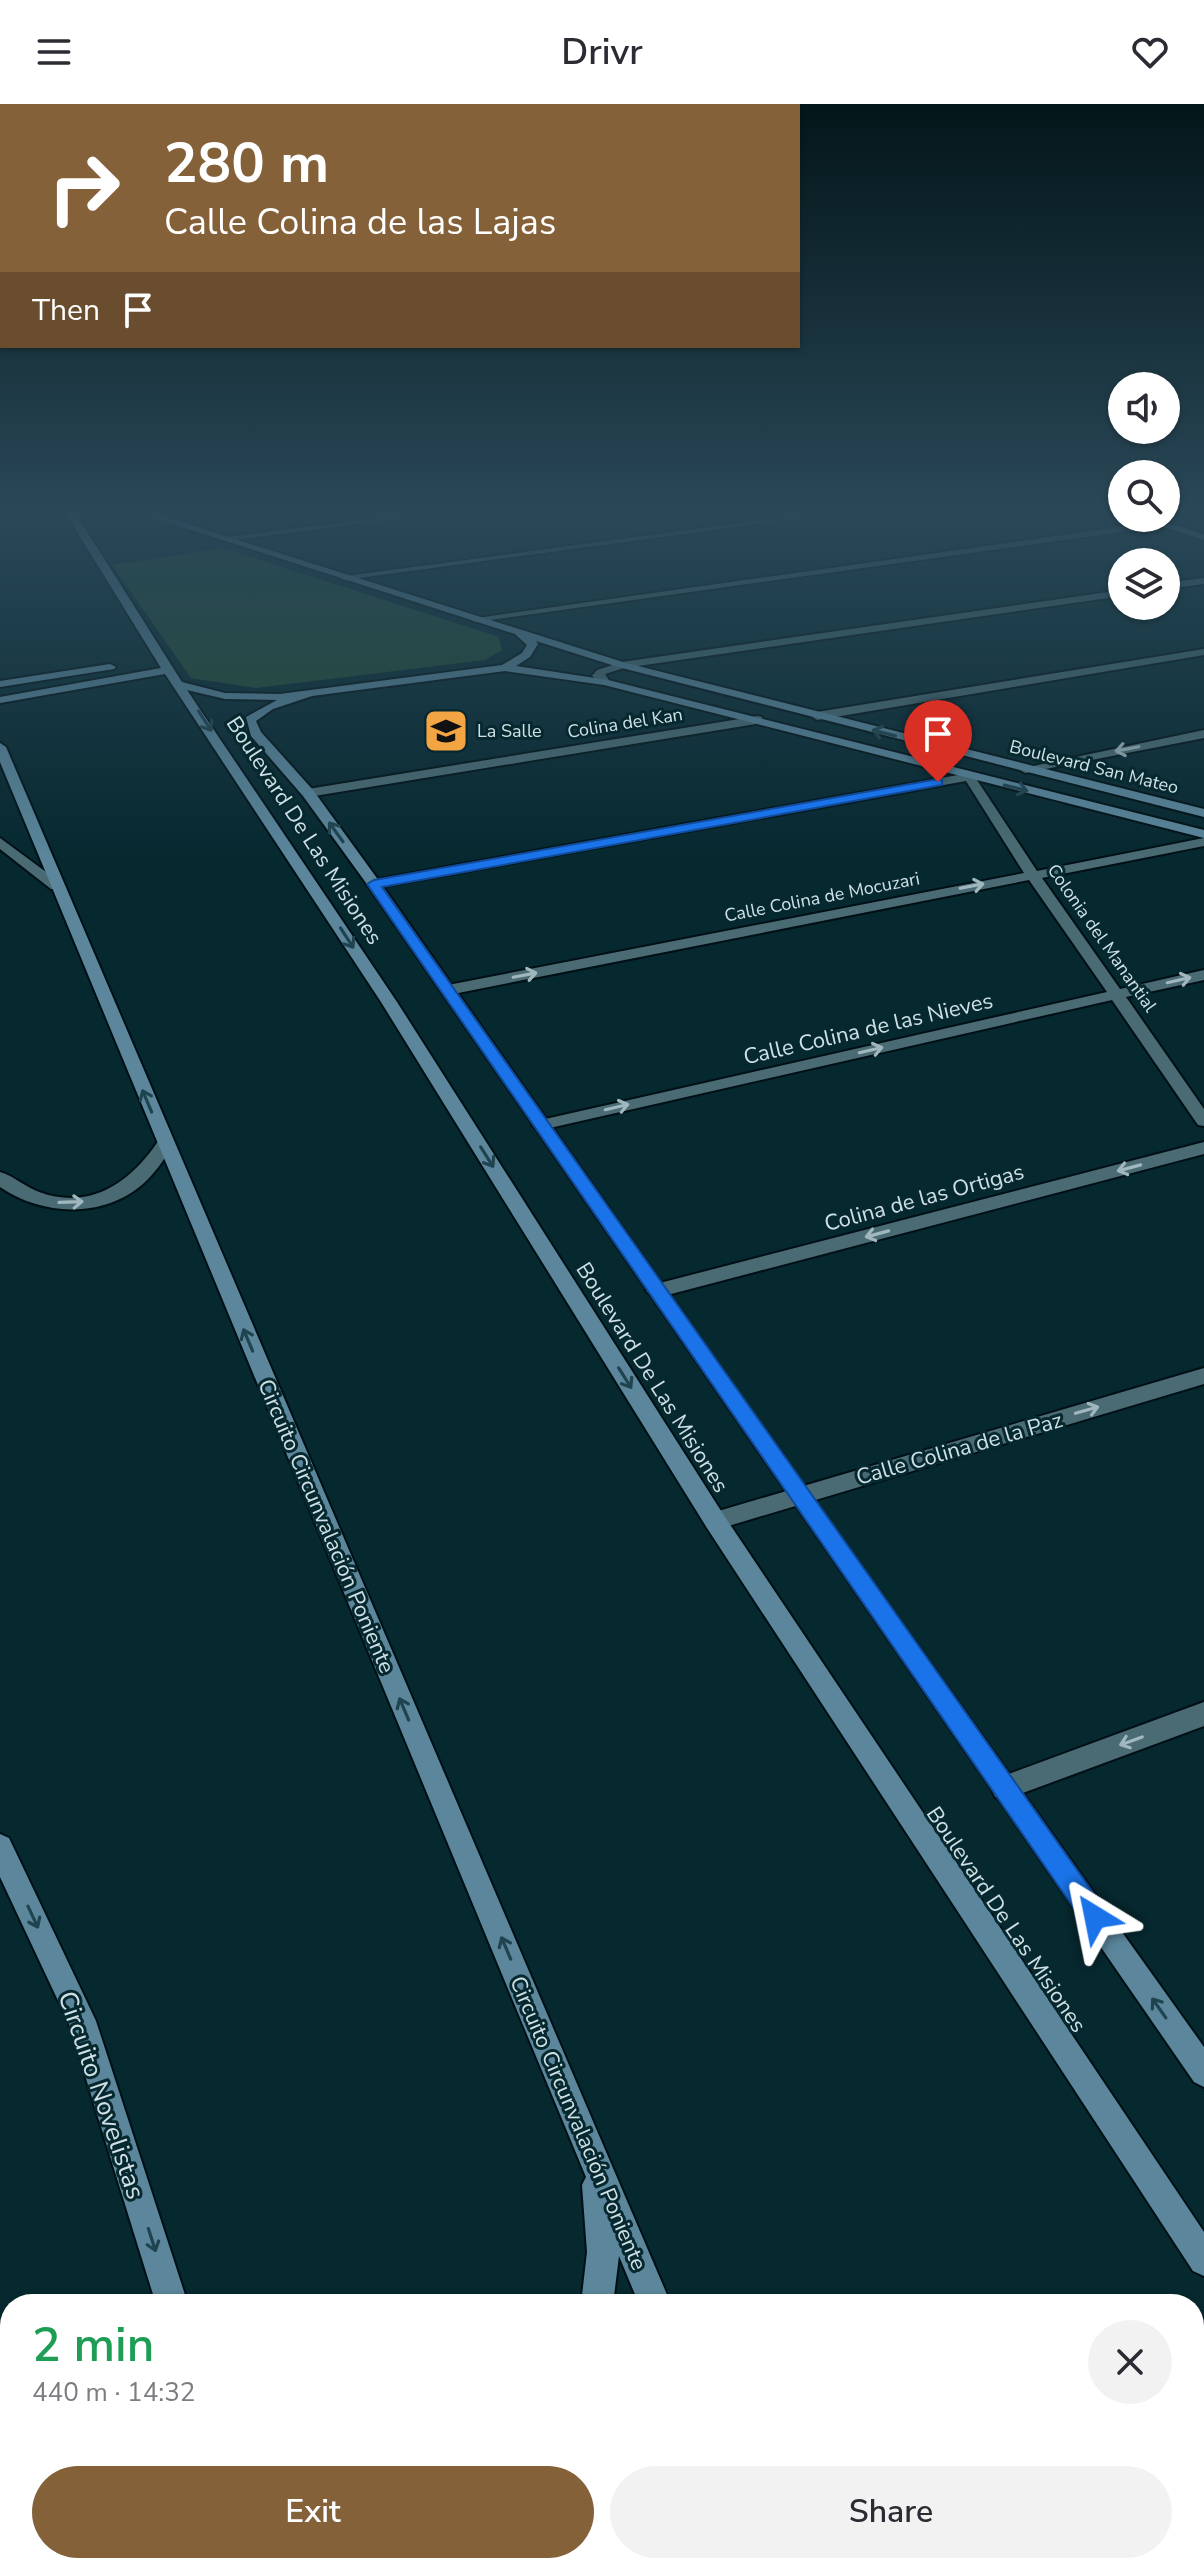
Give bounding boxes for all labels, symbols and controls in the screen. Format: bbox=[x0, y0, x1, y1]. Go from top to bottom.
text: Drivr bbox=[561, 28, 643, 77]
icon: menu bbox=[32, 30, 76, 74]
icon: heart bbox=[1128, 30, 1172, 74]
text: 280 m bbox=[164, 125, 329, 202]
icon: right bbox=[32, 136, 136, 240]
text: Calle Colina de las Lajas bbox=[164, 198, 556, 247]
icon: arrive bbox=[116, 288, 160, 332]
text: Then bbox=[32, 290, 100, 331]
map controls bbox=[1108, 372, 1180, 620]
button: sound bbox=[1108, 372, 1180, 444]
button: search bbox=[1108, 460, 1180, 532]
button: layers bbox=[1108, 548, 1180, 620]
pin bbox=[904, 700, 972, 782]
street label: Colina del Kan bbox=[566, 702, 684, 744]
school or university icon: La Salle bbox=[422, 707, 470, 755]
one-way arrow bbox=[196, 709, 213, 731]
street label: Boulevard De Las Misiones bbox=[219, 711, 389, 950]
icon: arrive bbox=[916, 712, 960, 756]
place label: La Salle bbox=[477, 719, 542, 743]
one-way arrow bbox=[871, 725, 897, 740]
street label: Boulevard San Mateo bbox=[1007, 734, 1181, 800]
one-way arrow bbox=[1115, 743, 1141, 758]
one-way arrow bbox=[1003, 782, 1028, 797]
one-way arrow bbox=[328, 821, 344, 843]
street label: Colonia del Manantial bbox=[1042, 859, 1163, 1017]
street label: Calle Colina de Mocuzari bbox=[722, 866, 922, 928]
one-way arrow bbox=[959, 878, 984, 893]
one-way arrow bbox=[340, 926, 356, 949]
one-way arrow bbox=[511, 967, 537, 982]
one-way arrow bbox=[1166, 972, 1191, 987]
street label: Calle Colina de las Nieves bbox=[741, 986, 996, 1072]
one-way arrow bbox=[857, 1042, 883, 1057]
one-way arrow bbox=[138, 1089, 153, 1114]
one-way arrow bbox=[604, 1099, 629, 1114]
one-way arrow bbox=[479, 1145, 495, 1168]
street label: Colina de las Ortigas bbox=[821, 1157, 1027, 1239]
one-way arrow bbox=[1116, 1161, 1142, 1176]
one-way arrow bbox=[57, 1195, 84, 1210]
one-way arrow bbox=[865, 1227, 890, 1242]
street label: Boulevard De Las Misiones bbox=[569, 1257, 735, 1499]
one-way arrow bbox=[240, 1329, 255, 1353]
one-way arrow bbox=[617, 1366, 633, 1389]
street label: Circuito Circunvalación Poniente bbox=[250, 1375, 402, 1678]
one-way arrow bbox=[1074, 1402, 1100, 1417]
street label: Calle Colina de la Paz bbox=[853, 1405, 1066, 1493]
one-way arrow bbox=[396, 1697, 411, 1722]
one-way arrow bbox=[1119, 1735, 1144, 1749]
street label: Boulevard De Las Misiones bbox=[919, 1801, 1093, 2038]
position arrow bbox=[1053, 1875, 1137, 1959]
one-way arrow bbox=[26, 1905, 41, 1929]
one-way arrow bbox=[497, 1936, 512, 1961]
street label: Circuito Circunvalación Poniente bbox=[502, 1972, 654, 2275]
street label: Circuito Novelistas bbox=[50, 1987, 153, 2204]
one-way arrow bbox=[1151, 1998, 1167, 2020]
one-way arrow bbox=[145, 2227, 160, 2252]
text: 2 min bbox=[32, 2312, 154, 2378]
button: close bbox=[1088, 2320, 1172, 2404]
text: 440 m · 14:32 bbox=[32, 2375, 195, 2410]
button: Exit bbox=[32, 2466, 594, 2558]
button: Share bbox=[610, 2466, 1172, 2558]

